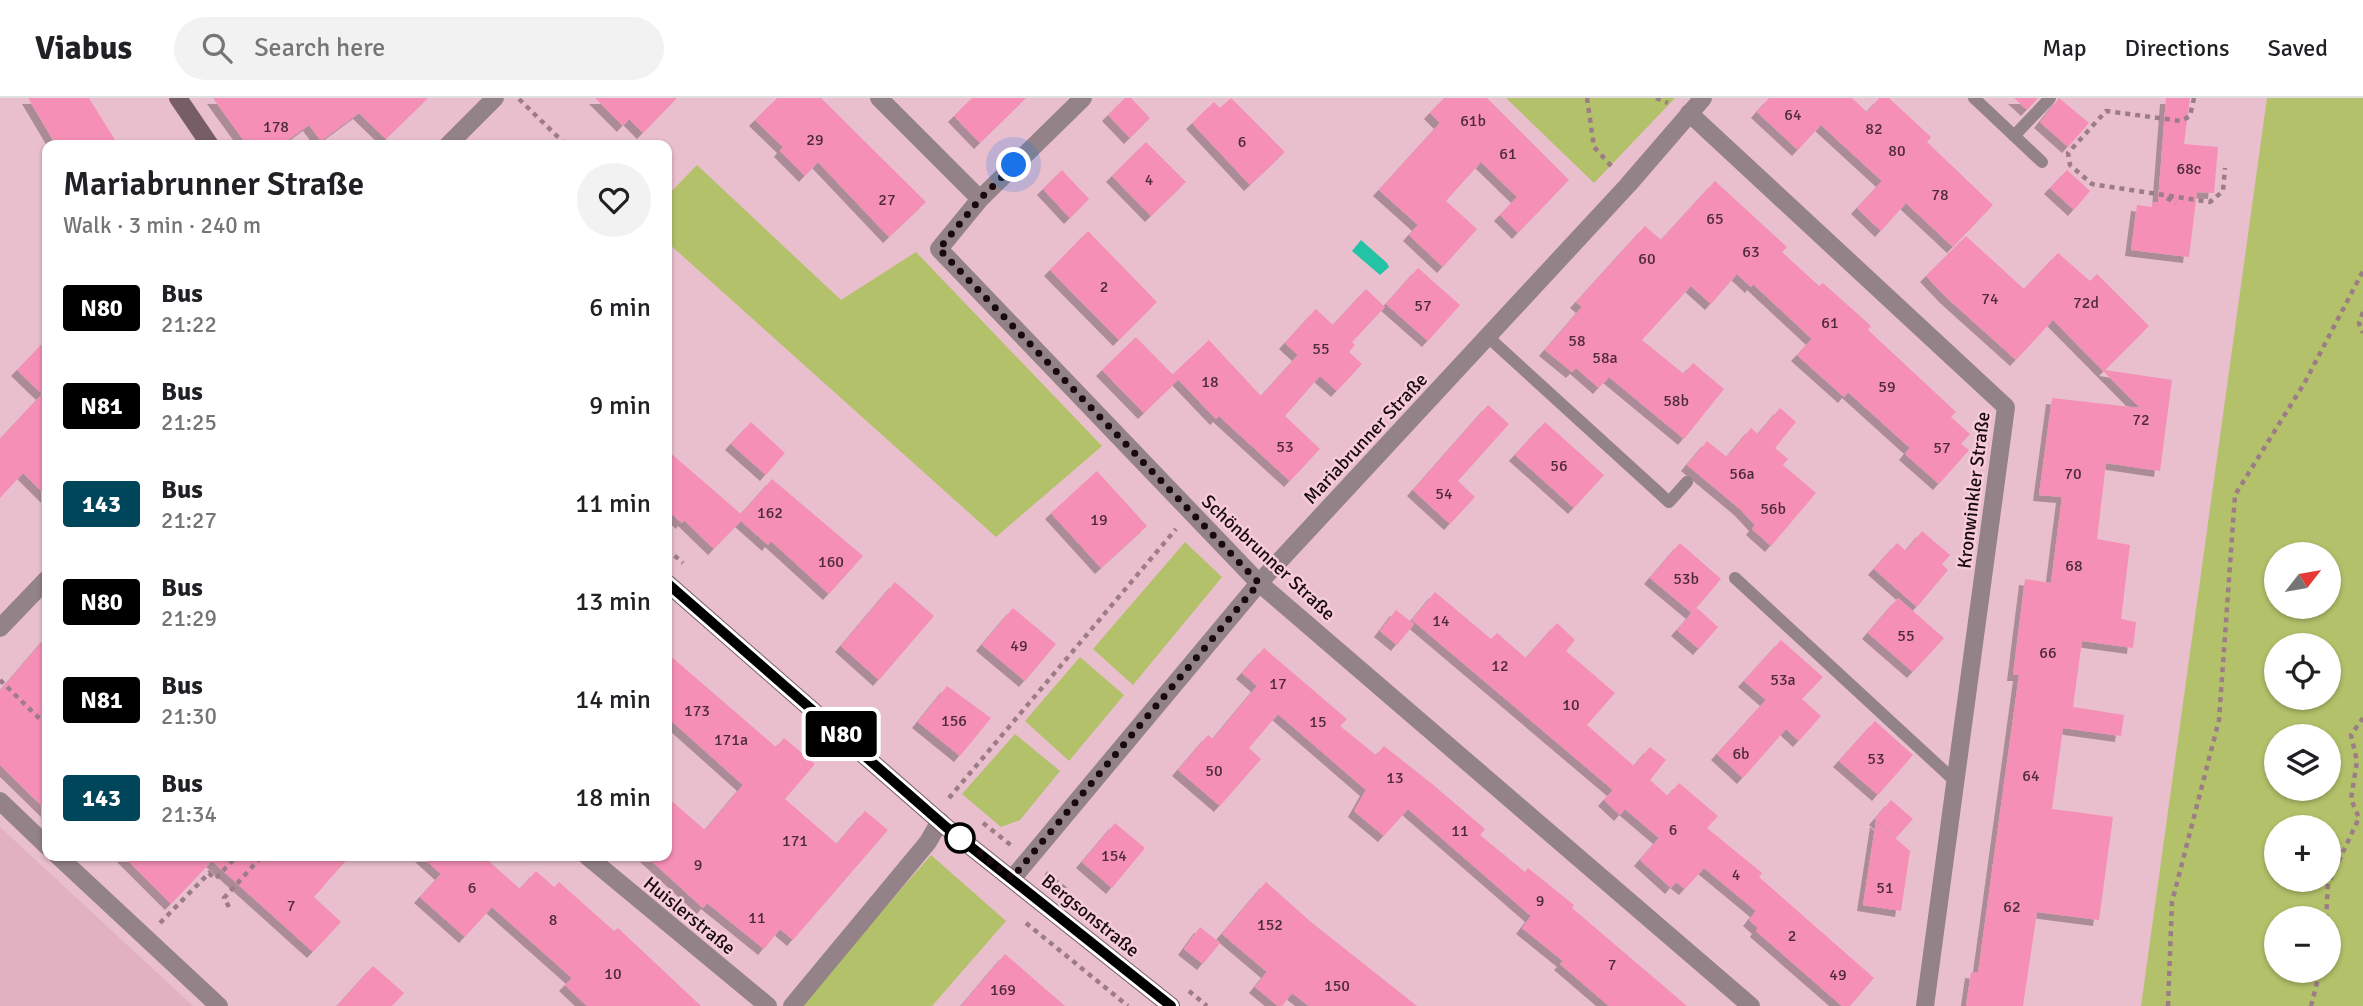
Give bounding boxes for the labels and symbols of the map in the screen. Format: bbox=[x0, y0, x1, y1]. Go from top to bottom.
house number: 64 bbox=[1784, 105, 1802, 125]
house number: 61b bbox=[1460, 111, 1486, 131]
house number: 178 bbox=[263, 117, 289, 137]
house number: 82 bbox=[1865, 119, 1883, 139]
house number: 29 bbox=[806, 130, 824, 150]
house number: 6 bbox=[1238, 132, 1246, 152]
house number: 80 bbox=[1888, 141, 1906, 161]
house number: 61 bbox=[1499, 144, 1517, 164]
your location bbox=[996, 147, 1031, 182]
house number: 68c bbox=[2177, 159, 2201, 179]
house number: 4 bbox=[1145, 170, 1154, 190]
house number: 78 bbox=[1931, 185, 1949, 205]
house number: 27 bbox=[878, 190, 896, 210]
house number: 65 bbox=[1706, 209, 1724, 229]
house number: 63 bbox=[1742, 242, 1760, 262]
house number: 60 bbox=[1638, 249, 1656, 269]
house number: 2 bbox=[1100, 277, 1108, 297]
house number: 74 bbox=[1981, 289, 1999, 309]
house number: 72d bbox=[2073, 293, 2099, 313]
house number: 57 bbox=[1414, 296, 1432, 316]
house number: 61 bbox=[1821, 313, 1839, 333]
house number: 58 bbox=[1568, 331, 1586, 351]
house number: 55 bbox=[1312, 339, 1330, 359]
house number: 58a bbox=[1592, 348, 1618, 368]
street label: Mariabrunner Straße bbox=[1299, 368, 1433, 509]
house number: 18 bbox=[1201, 372, 1219, 392]
house number: 59 bbox=[1878, 377, 1896, 397]
house number: 58b bbox=[1663, 391, 1689, 411]
street label: Kronwinkler Straße bbox=[1952, 410, 1996, 570]
house number: 72 bbox=[2132, 410, 2150, 430]
house number: 53 bbox=[1276, 437, 1294, 457]
house number: 57 bbox=[1933, 438, 1951, 458]
house number: 56 bbox=[1550, 456, 1568, 476]
house number: 56a bbox=[1729, 464, 1755, 484]
house number: 70 bbox=[2064, 464, 2082, 484]
house number: 54 bbox=[1435, 484, 1453, 504]
street label: Schönbrunner Straße bbox=[1196, 490, 1340, 626]
house number: 56b bbox=[1760, 499, 1786, 519]
house number: 162 bbox=[757, 503, 783, 523]
house number: 19 bbox=[1090, 510, 1108, 530]
north arrow bbox=[2264, 542, 2342, 620]
house number: 160 bbox=[818, 552, 844, 572]
house number: 68 bbox=[2065, 556, 2083, 576]
house number: 53b bbox=[1673, 569, 1699, 589]
house number: 14 bbox=[1432, 611, 1450, 631]
house number: 55 bbox=[1897, 626, 1915, 646]
house number: 49 bbox=[1010, 636, 1028, 656]
house number: 66 bbox=[2039, 643, 2057, 663]
house number: 12 bbox=[1491, 656, 1509, 676]
house number: 53a bbox=[1770, 670, 1796, 690]
house number: 17 bbox=[1269, 674, 1287, 694]
house number: 10 bbox=[1562, 695, 1580, 715]
house number: 173 bbox=[684, 701, 710, 721]
line badge: N80 bbox=[801, 711, 881, 757]
house number: 156 bbox=[941, 711, 967, 731]
house number: 15 bbox=[1309, 712, 1327, 732]
house number: 171a bbox=[714, 730, 748, 750]
house number: 6b bbox=[1732, 744, 1750, 764]
house number: 53 bbox=[1867, 749, 1885, 769]
house number: 50 bbox=[1205, 761, 1223, 781]
house number: 64 bbox=[2022, 766, 2040, 786]
house number: 13 bbox=[1386, 768, 1404, 788]
house number: 6 bbox=[1669, 820, 1677, 840]
house number: 11 bbox=[1451, 821, 1469, 841]
unlabelled marker bbox=[945, 823, 975, 853]
house number: 171 bbox=[782, 831, 808, 851]
house number: 154 bbox=[1101, 846, 1127, 866]
house number: 9 bbox=[694, 855, 702, 875]
house number: 4 bbox=[1732, 865, 1741, 885]
street label: Bergsonstraße bbox=[1036, 869, 1144, 963]
street label: Huislerstraße bbox=[639, 871, 740, 960]
house number: 6 bbox=[468, 878, 476, 898]
house number: 51 bbox=[1876, 878, 1894, 898]
house number: 9 bbox=[1536, 891, 1544, 911]
house number: 7 bbox=[287, 896, 295, 916]
house number: 62 bbox=[2003, 897, 2021, 917]
house number: 11 bbox=[748, 908, 766, 928]
house number: 8 bbox=[549, 910, 557, 930]
house number: 152 bbox=[1257, 915, 1283, 935]
house number: 2 bbox=[1788, 926, 1796, 946]
house number: 7 bbox=[1608, 955, 1616, 975]
house number: 10 bbox=[604, 964, 622, 984]
house number: 49 bbox=[1829, 965, 1847, 985]
house number: 150 bbox=[1324, 976, 1350, 996]
house number: 169 bbox=[990, 980, 1016, 1000]

